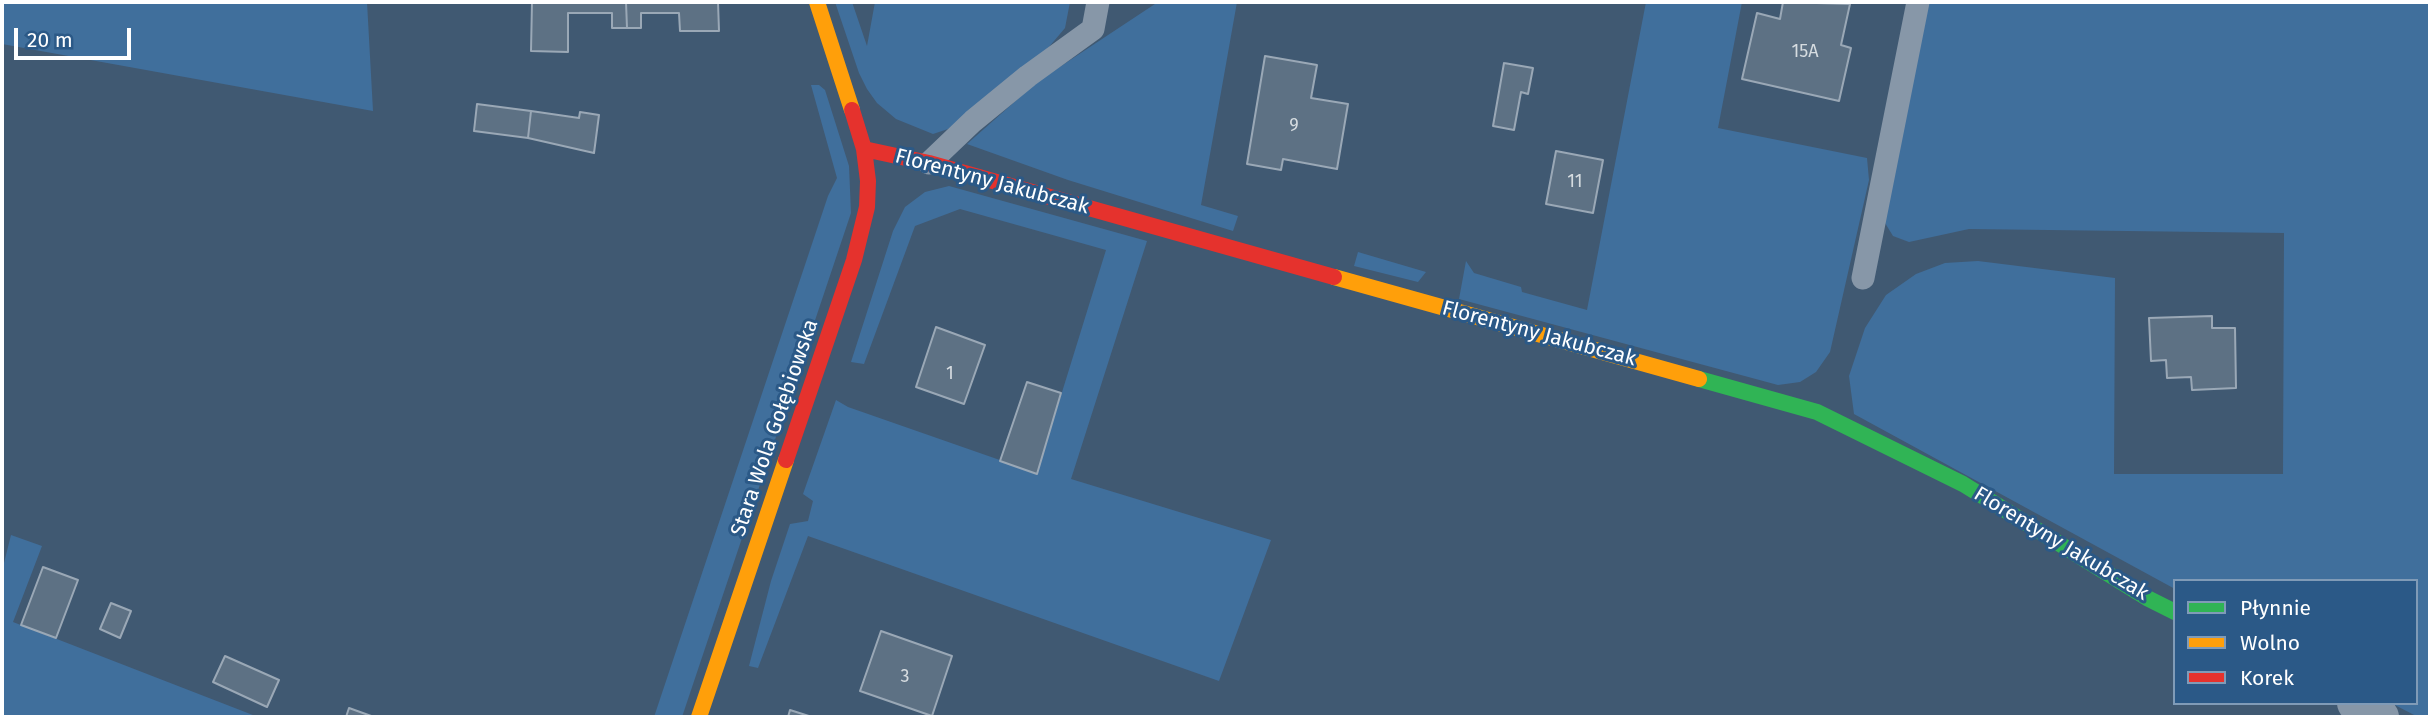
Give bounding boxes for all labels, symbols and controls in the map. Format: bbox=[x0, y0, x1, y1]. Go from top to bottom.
scale bar bbox=[18, 14, 135, 58]
text: 20 m bbox=[27, 27, 73, 53]
house number: 15A bbox=[1791, 41, 1819, 63]
house number: 9 bbox=[1289, 115, 1299, 137]
street label: Florentyny Jakubczak bbox=[892, 144, 1092, 220]
house number: 11 bbox=[1567, 171, 1583, 193]
street label: Florentyny Jakubczak bbox=[1439, 296, 1639, 372]
street label: Stara Wola Gołębiowska bbox=[726, 316, 824, 540]
house number: 1 bbox=[946, 363, 954, 385]
street label: Florentyny Jakubczak bbox=[1969, 482, 2153, 606]
legend bbox=[2173, 579, 2418, 705]
text: Płynnie bbox=[2240, 595, 2311, 621]
text: Wolno bbox=[2240, 630, 2300, 656]
text: Korek bbox=[2240, 665, 2294, 691]
house number: 3 bbox=[901, 666, 909, 688]

